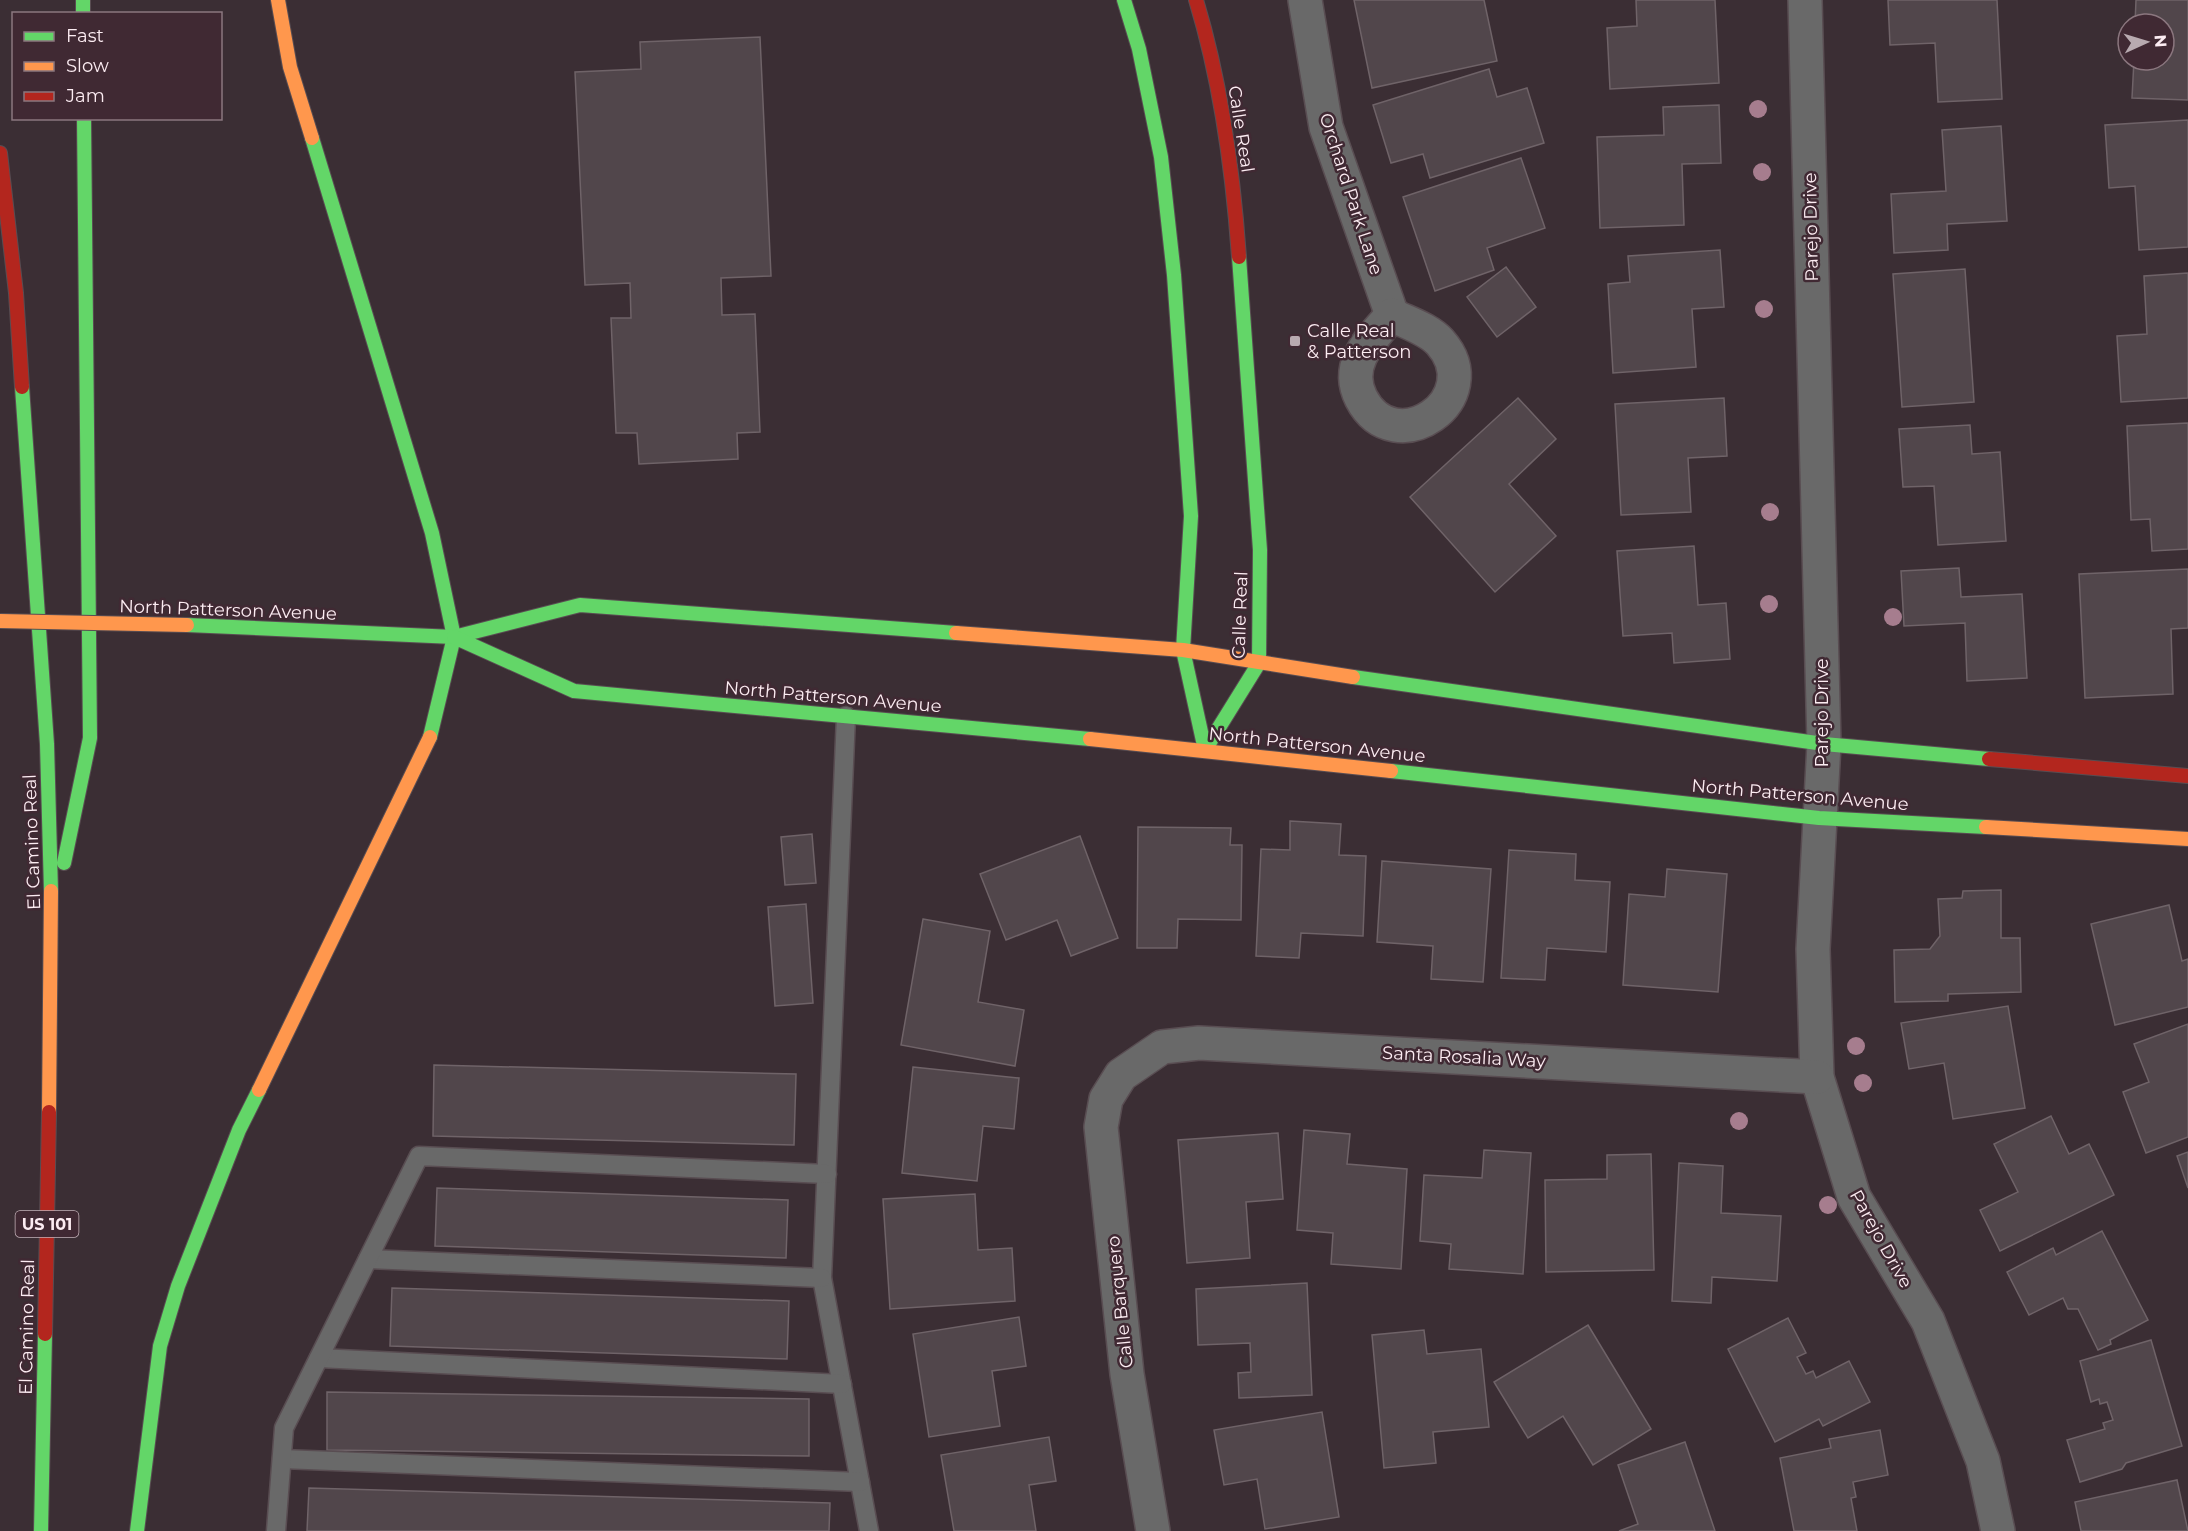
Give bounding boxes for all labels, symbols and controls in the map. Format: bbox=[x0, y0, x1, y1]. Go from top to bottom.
legend bbox=[12, 12, 222, 120]
north arrow bbox=[2116, 12, 2176, 72]
text: Fast bbox=[66, 25, 104, 47]
text: N bbox=[2151, 34, 2170, 48]
text: Slow bbox=[66, 55, 109, 77]
street label: Calle Real bbox=[1223, 84, 1259, 174]
text: Jam bbox=[65, 85, 105, 107]
street label: Orchard Park Lane bbox=[1314, 110, 1388, 278]
street label: Parejo Drive bbox=[1799, 172, 1823, 282]
place label: Calle Real & Patterson bbox=[1307, 320, 1411, 363]
marker: Calle Real & Patterson bbox=[1288, 334, 1302, 348]
street label: Calle Real bbox=[1227, 571, 1253, 659]
street label: North Patterson Avenue bbox=[119, 595, 337, 625]
street label: Parejo Drive bbox=[1811, 658, 1833, 768]
street label: North Patterson Avenue bbox=[724, 677, 943, 717]
street label: North Patterson Avenue bbox=[1208, 723, 1427, 767]
street label: El Camino Real bbox=[19, 774, 45, 910]
street label: North Patterson Avenue bbox=[1691, 775, 1910, 815]
street label: Santa Rosalia Way bbox=[1382, 1042, 1547, 1072]
street label: Parejo Drive bbox=[1845, 1186, 1917, 1292]
road number: US 101 bbox=[15, 1211, 78, 1237]
street label: Calle Barquero bbox=[1102, 1235, 1138, 1369]
street label: El Camino Real bbox=[15, 1259, 39, 1395]

